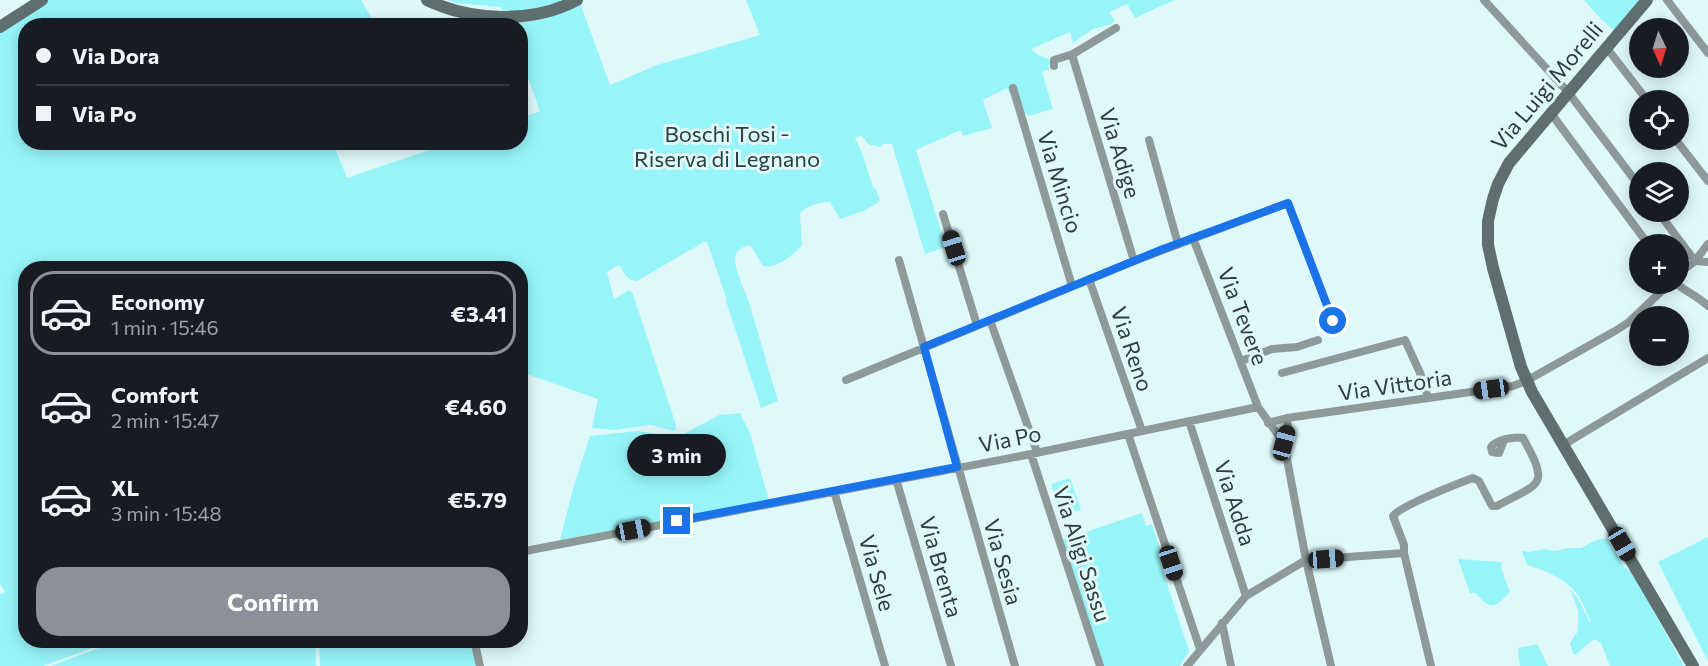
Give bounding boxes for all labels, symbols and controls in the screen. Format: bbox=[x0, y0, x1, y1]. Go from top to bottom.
street label: Via Luigi Morelli bbox=[1485, 16, 1608, 156]
north arrow bbox=[1629, 18, 1689, 78]
map controls bbox=[1629, 18, 1689, 366]
text: Via Dora bbox=[72, 42, 159, 69]
button: locate bbox=[1629, 90, 1689, 150]
text: Via Po bbox=[72, 100, 137, 127]
street label: Via Adige bbox=[1094, 105, 1147, 201]
park label: Boschi Tosi - Riserva di Legnano bbox=[634, 120, 820, 172]
street label: Via Mincio bbox=[1032, 127, 1089, 236]
button: layers bbox=[1629, 162, 1689, 222]
car bbox=[940, 228, 968, 268]
button: + bbox=[1629, 234, 1689, 294]
street label: Via Tevere bbox=[1212, 263, 1274, 369]
icon: car bbox=[39, 286, 93, 340]
text: Economy bbox=[111, 288, 205, 315]
text: €3.41 bbox=[451, 300, 507, 327]
street label: Via Reno bbox=[1105, 303, 1160, 395]
button: − bbox=[1629, 306, 1689, 366]
route start bbox=[1319, 307, 1346, 334]
text: 1 min · 15:46 bbox=[111, 315, 219, 339]
street label: Via Vittoria bbox=[1336, 363, 1453, 406]
car bbox=[1472, 378, 1510, 400]
icon: car bbox=[39, 379, 93, 433]
text: Comfort bbox=[111, 381, 199, 408]
text: €4.60 bbox=[444, 393, 507, 420]
text: 2 min · 15:47 bbox=[111, 408, 219, 432]
street label: Via Po bbox=[976, 419, 1043, 458]
car bbox=[1271, 423, 1297, 463]
callout: 3 min bbox=[628, 434, 726, 476]
text: 3 min bbox=[651, 443, 702, 467]
street label: Via Adda bbox=[1209, 457, 1262, 549]
icon: car bbox=[39, 472, 93, 526]
text: XL bbox=[111, 474, 139, 501]
street label: Via Aligi Sassu bbox=[1048, 482, 1117, 625]
text: €5.79 bbox=[448, 486, 507, 513]
text: 3 min · 15:48 bbox=[111, 501, 222, 525]
route end bbox=[663, 507, 690, 534]
street label: Via Brenta bbox=[914, 513, 969, 620]
street label: Via Sesia bbox=[978, 516, 1029, 608]
car bbox=[614, 518, 652, 542]
car bbox=[1605, 524, 1639, 564]
street label: Via Sele bbox=[854, 532, 901, 614]
car bbox=[1157, 543, 1185, 583]
car bbox=[1307, 549, 1345, 569]
button: Confirm bbox=[36, 567, 510, 636]

